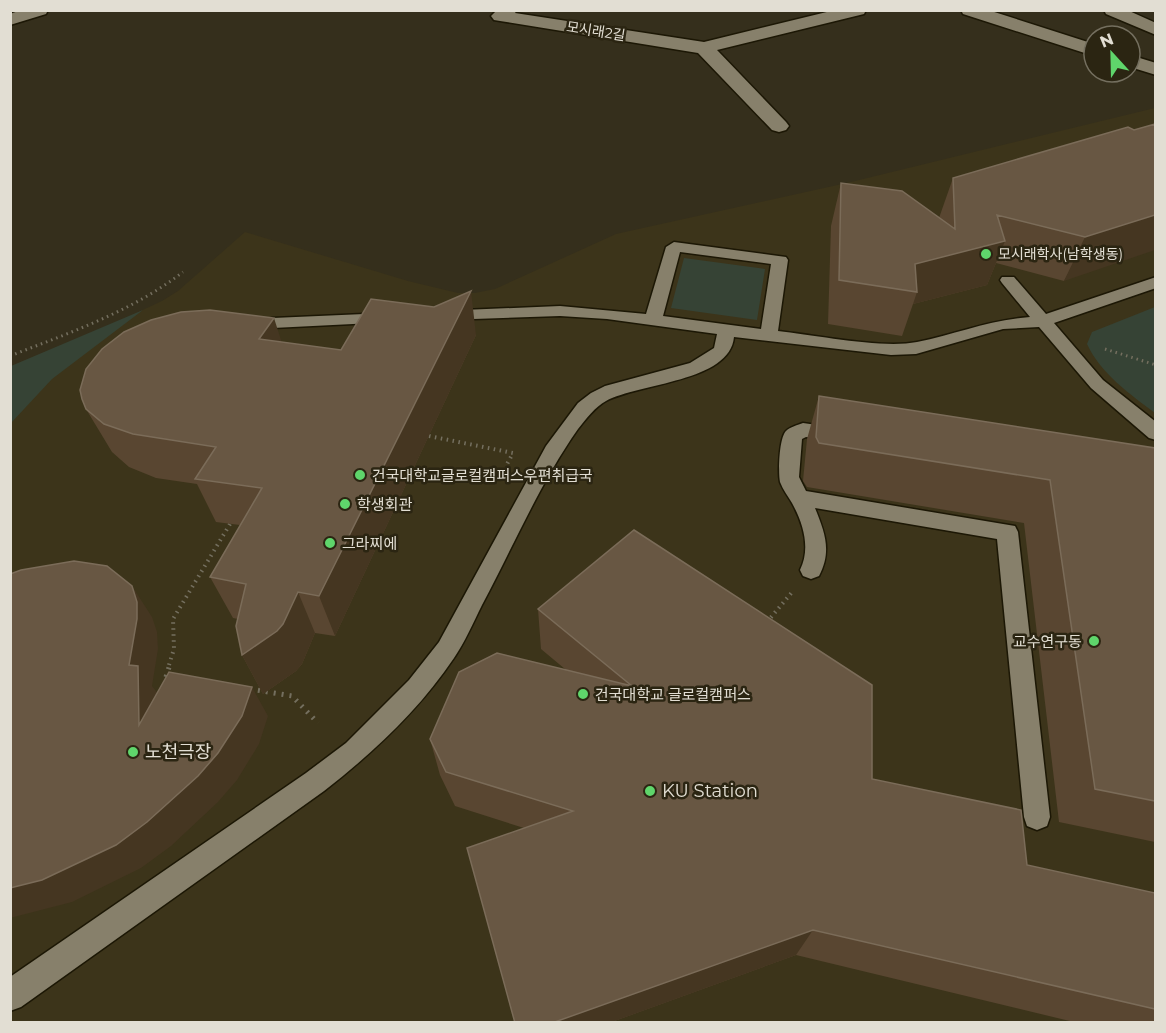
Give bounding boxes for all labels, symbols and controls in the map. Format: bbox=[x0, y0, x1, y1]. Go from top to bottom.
street label: 모시래2길 bbox=[565, 17, 627, 45]
north arrow bbox=[1082, 24, 1142, 84]
text: N bbox=[1097, 29, 1116, 52]
place label: 모시래학사(남학생동) bbox=[998, 245, 1123, 263]
marker: 모시래학사(남학생동) bbox=[979, 247, 993, 261]
place label: 건국대학교글로컬캠퍼스우편취급국 bbox=[372, 466, 593, 485]
marker: 건국대학교글로컬캠퍼스우편취급국 bbox=[353, 468, 367, 482]
place label: 학생회관 bbox=[357, 495, 412, 514]
marker: 학생회관 bbox=[338, 497, 352, 511]
place label: 그라찌에 bbox=[342, 534, 397, 553]
marker: 그라찌에 bbox=[323, 536, 337, 550]
place label: 교수연구동 bbox=[1013, 632, 1082, 651]
marker: 교수연구동 bbox=[1087, 634, 1101, 648]
place label: 건국대학교 글로컬캠퍼스 bbox=[595, 685, 751, 704]
marker: 건국대학교 글로컬캠퍼스 bbox=[576, 687, 590, 701]
place label: 노천극장 bbox=[145, 741, 211, 763]
marker: 노천극장 bbox=[126, 745, 140, 759]
place label: KU Station bbox=[662, 780, 758, 802]
marker: KU Station bbox=[643, 784, 657, 798]

